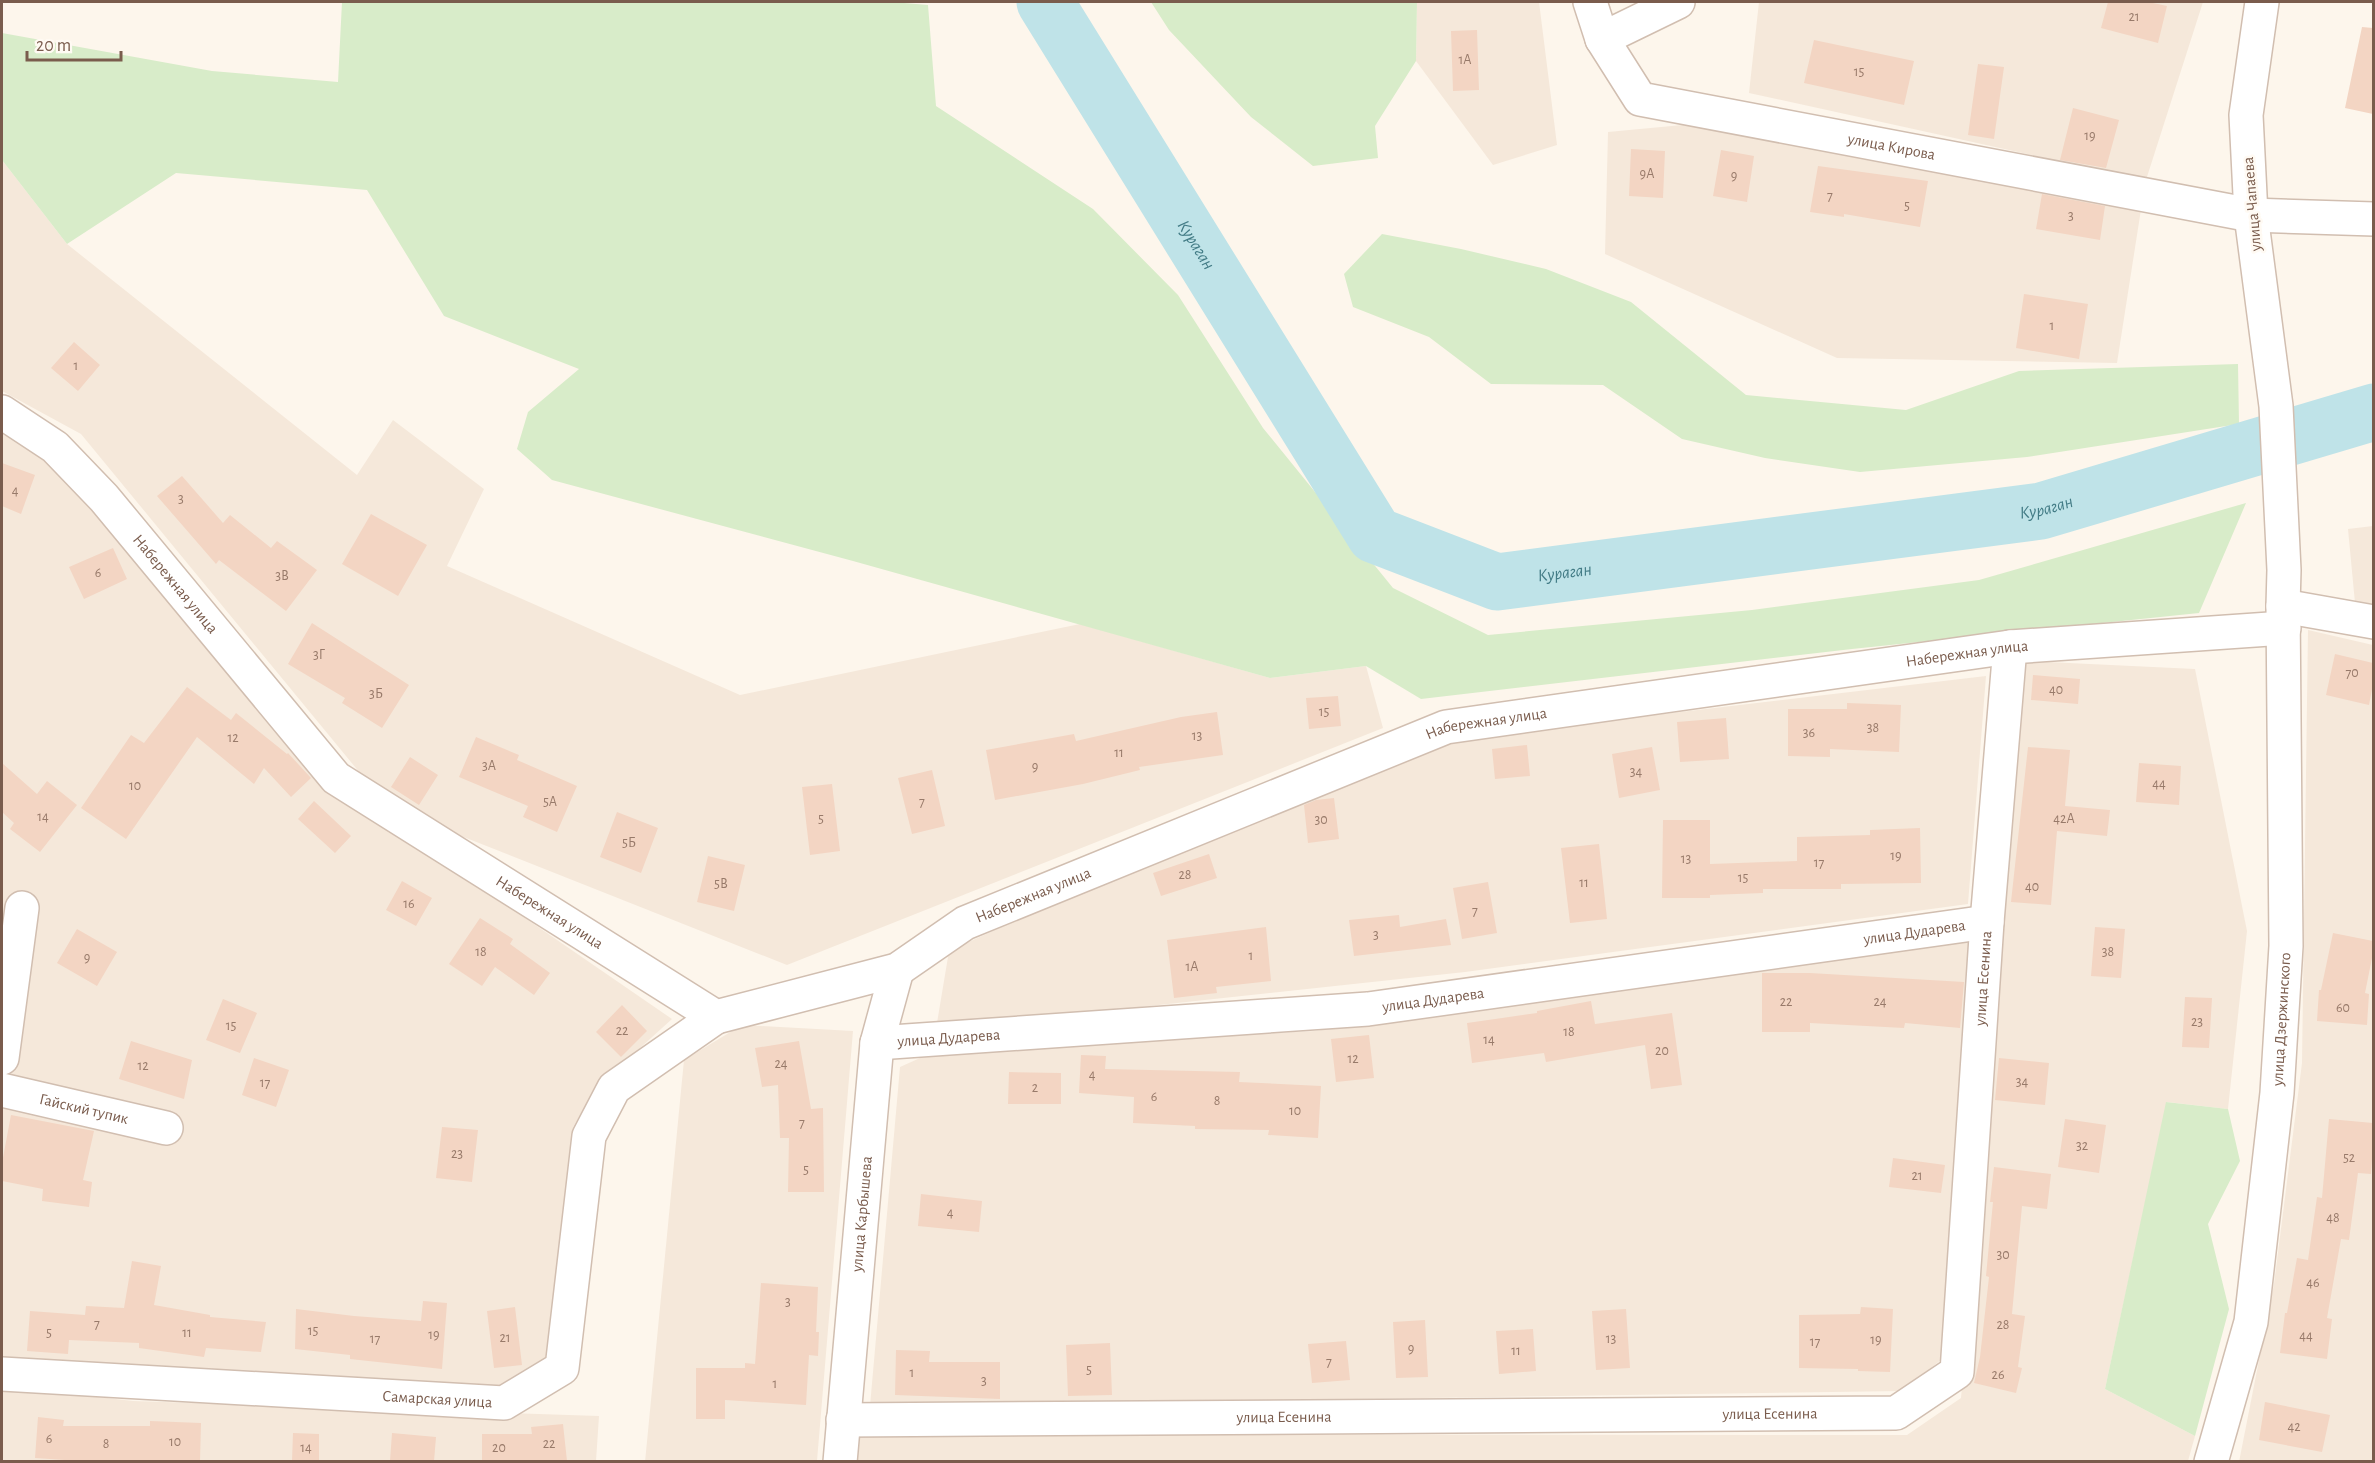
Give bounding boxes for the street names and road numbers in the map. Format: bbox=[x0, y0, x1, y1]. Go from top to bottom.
street label: улица Кирова bbox=[1845, 130, 1937, 163]
street label: улица Чапаева bbox=[2240, 156, 2265, 253]
street label: Набережная улица bbox=[130, 531, 221, 637]
street label: Набережная улица bbox=[1905, 638, 2029, 670]
street label: Набережная улица bbox=[1423, 705, 1548, 743]
street label: Набережная улица bbox=[973, 865, 1093, 926]
street label: Набережная улица bbox=[493, 873, 606, 952]
street label: улица Дударева bbox=[1861, 917, 1967, 948]
street label: улица Есенина bbox=[1972, 930, 1994, 1027]
street label: улица Дзержинского bbox=[2269, 952, 2294, 1088]
street label: улица Дударева bbox=[1380, 985, 1485, 1016]
street label: улица Дударева bbox=[896, 1026, 1001, 1051]
street label: Гайский тупик bbox=[38, 1091, 130, 1127]
street label: улица Карбышева bbox=[849, 1155, 875, 1274]
street label: Самарская улица bbox=[382, 1388, 493, 1410]
street label: улица Есенина bbox=[1721, 1406, 1818, 1423]
street label: улица Есенина bbox=[1235, 1409, 1332, 1426]

